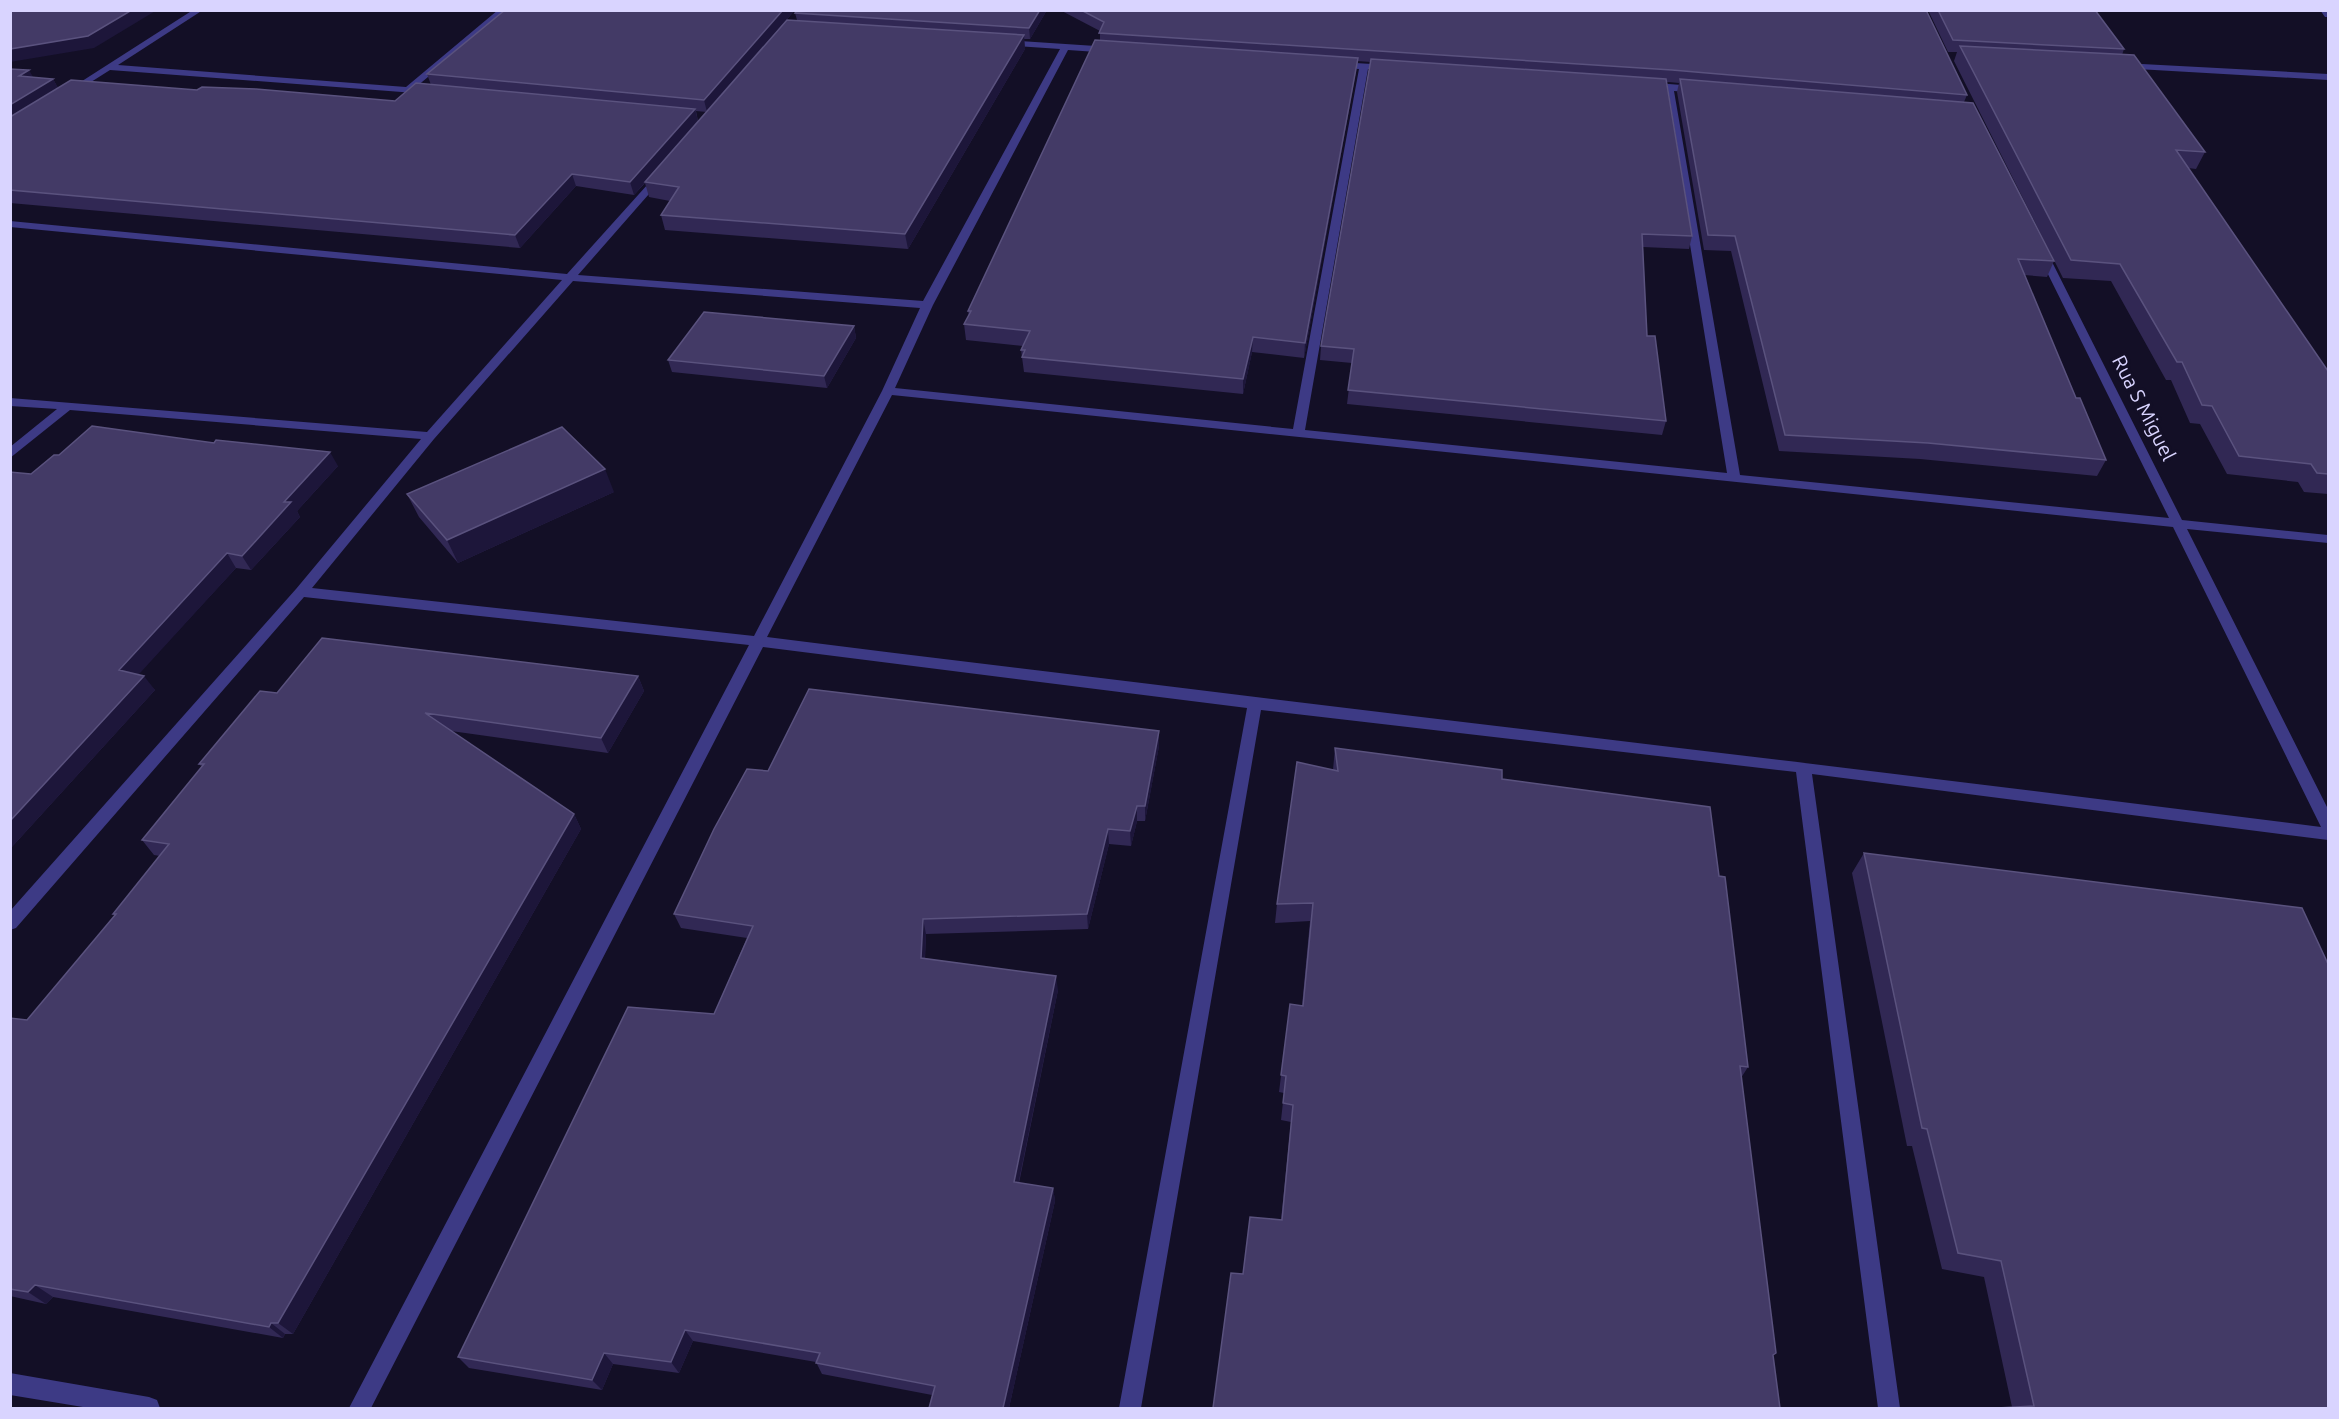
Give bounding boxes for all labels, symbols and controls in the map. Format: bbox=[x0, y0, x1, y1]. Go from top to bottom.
street label: Rua S Miguel bbox=[2108, 351, 2181, 464]

